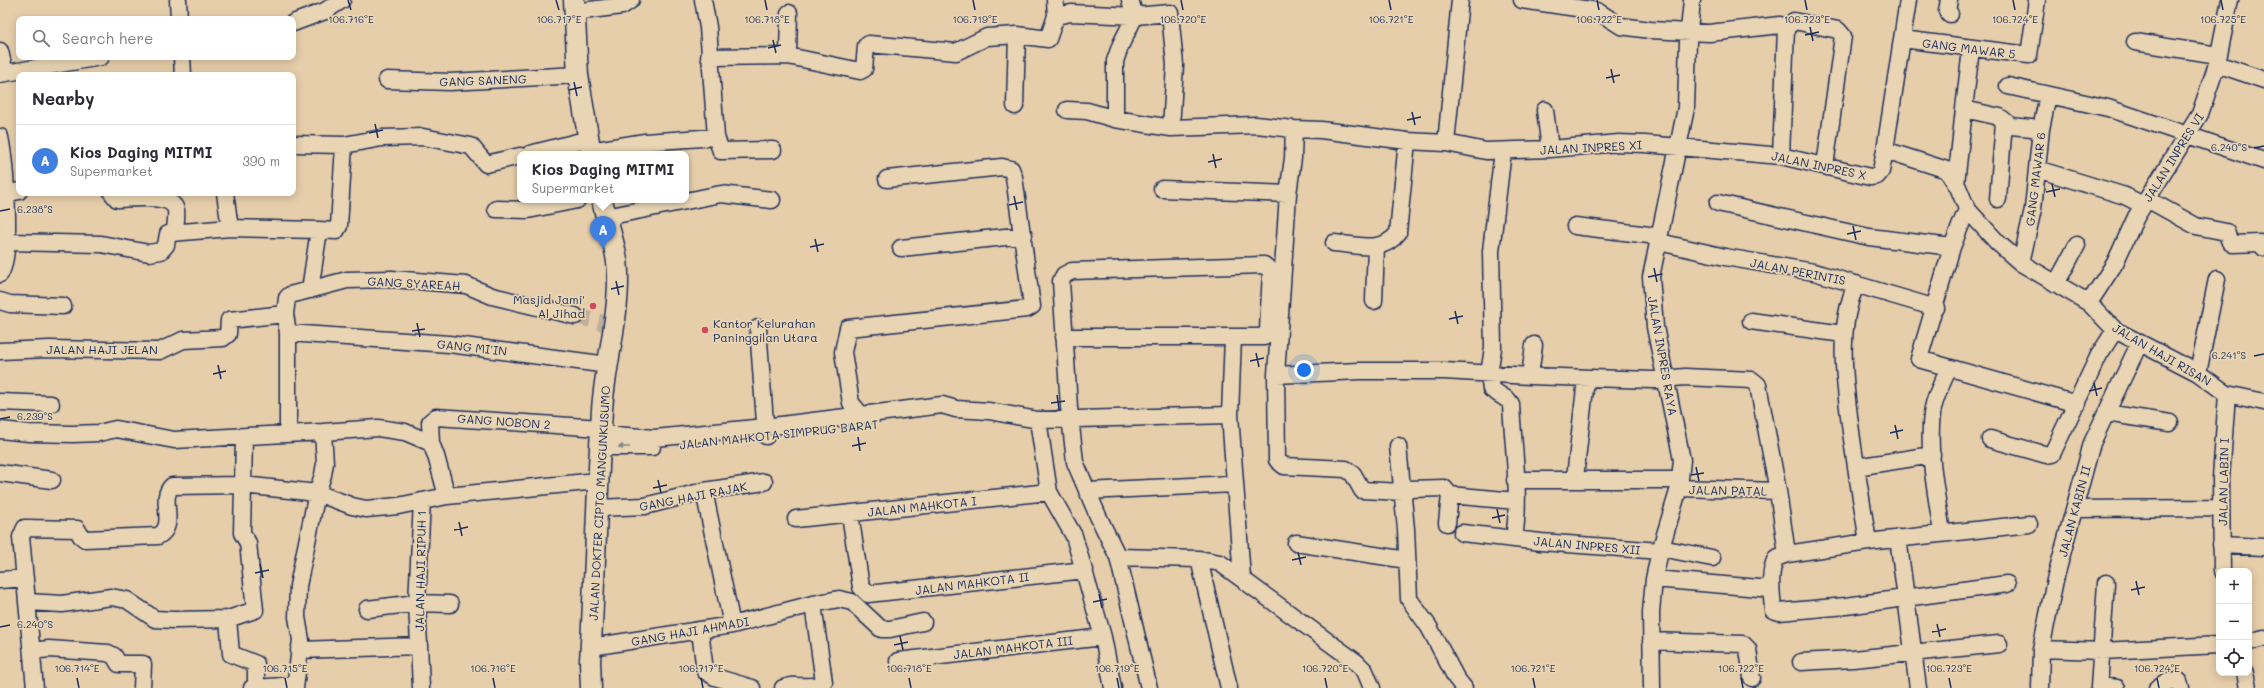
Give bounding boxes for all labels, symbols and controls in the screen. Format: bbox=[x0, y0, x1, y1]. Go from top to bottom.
text: 106.716°E bbox=[328, 12, 374, 26]
text: 106.717°E bbox=[537, 12, 582, 26]
text: 106.718°E bbox=[744, 12, 790, 26]
text: 106.719°E bbox=[952, 12, 998, 26]
text: 106.720°E bbox=[1160, 12, 1207, 26]
text: 106.721°E bbox=[1369, 12, 1414, 26]
text: 106.722°E bbox=[1576, 12, 1622, 26]
text: 106.723°E bbox=[1784, 12, 1830, 26]
text: 106.724°E bbox=[1992, 12, 2038, 26]
text: 106.725°E bbox=[2200, 12, 2246, 26]
search box bbox=[16, 16, 296, 60]
icon: search bbox=[30, 27, 52, 49]
text: Search here bbox=[62, 28, 153, 48]
street label: GANG MAWAR 5 bbox=[1921, 34, 2017, 62]
street label: GANG SANENG bbox=[439, 70, 527, 90]
text: Nearby bbox=[32, 87, 94, 109]
street label: JALAN INPRES VI bbox=[2139, 110, 2207, 204]
street label: GANG MAWAR 6 bbox=[2021, 131, 2049, 227]
street label: JALAN INPRES XI bbox=[1540, 136, 1642, 158]
text: 6.240°S bbox=[2211, 140, 2247, 154]
text: Kios Daging MITMI bbox=[70, 142, 212, 162]
street label: JALAN INPRES X bbox=[1770, 147, 1868, 183]
popup bbox=[517, 151, 689, 203]
text: A bbox=[40, 152, 50, 169]
text: 390 m bbox=[242, 152, 280, 169]
text: Kios Daging MITMI bbox=[532, 159, 674, 179]
text: Supermarket bbox=[70, 162, 153, 179]
text: Supermarket bbox=[532, 179, 615, 196]
text: 6.238°S bbox=[17, 202, 53, 216]
pin: A bbox=[590, 216, 616, 249]
street label: JALAN PERINTIS bbox=[1749, 254, 1847, 288]
street label: GANG SYAREAH bbox=[367, 273, 461, 293]
place label: Masjid Jami' Al Jihad bbox=[513, 291, 585, 321]
street label: JALAN INPRES RAYA bbox=[1645, 295, 1681, 417]
marker: Masjid Jami' Al Jihad bbox=[588, 301, 598, 311]
place label: Kantor Kelurahan Paninggilan Utara bbox=[713, 315, 818, 345]
street label: JALAN HAJI RISAN bbox=[2110, 319, 2214, 389]
marker: Kantor Kelurahan Paninggilan Utara bbox=[700, 325, 710, 335]
street label: GANG MI'IN bbox=[436, 335, 508, 359]
street label: JALAN HAJI JELAN bbox=[46, 341, 158, 357]
text: 6.241°S bbox=[2212, 348, 2247, 362]
your location bbox=[1294, 360, 1314, 380]
street label: JALAN DOKTER CIPTO MANGUNKUSUMO bbox=[585, 385, 613, 621]
text: 6.239°S bbox=[17, 409, 53, 423]
street label: GANG NOBON 2 bbox=[457, 410, 551, 432]
street label: JALAN MAHKOTA SIMPRUG BARAT bbox=[679, 416, 880, 452]
street label: JALAN LABIN I bbox=[2214, 438, 2232, 526]
one-way arrow bbox=[617, 444, 630, 450]
street label: JALAN KABIN II bbox=[2054, 464, 2094, 558]
street label: GANG HAJI RAJAK bbox=[638, 478, 749, 514]
street label: JALAN PATAL bbox=[1689, 481, 1768, 499]
street label: JALAN MAHKOTA I bbox=[867, 492, 977, 520]
street label: JALAN HAJI RIPUH 1 bbox=[411, 510, 429, 632]
street label: JALAN INPRES XII bbox=[1533, 532, 1641, 558]
street label: JALAN MAHKOTA II bbox=[914, 568, 1030, 598]
map controls bbox=[2216, 568, 2252, 676]
button: + bbox=[2216, 568, 2252, 604]
button: − bbox=[2216, 604, 2252, 640]
street label: GANG HAJI AHMADI bbox=[630, 613, 750, 649]
text: 6.240°S bbox=[17, 617, 53, 631]
street label: JALAN MAHKOTA III bbox=[952, 632, 1074, 662]
button: locate bbox=[2216, 640, 2252, 676]
text: 106.714°E bbox=[54, 661, 100, 675]
text: 106.715°E bbox=[262, 661, 308, 675]
text: 106.716°E bbox=[470, 661, 516, 675]
text: 106.717°E bbox=[679, 661, 724, 675]
text: 106.718°E bbox=[886, 661, 932, 675]
text: 106.719°E bbox=[1094, 661, 1140, 675]
text: 106.720°E bbox=[1302, 661, 1349, 675]
text: 106.721°E bbox=[1511, 661, 1556, 675]
text: 106.722°E bbox=[1718, 661, 1764, 675]
text: 106.723°E bbox=[1926, 661, 1972, 675]
text: 106.724°E bbox=[2134, 661, 2180, 675]

